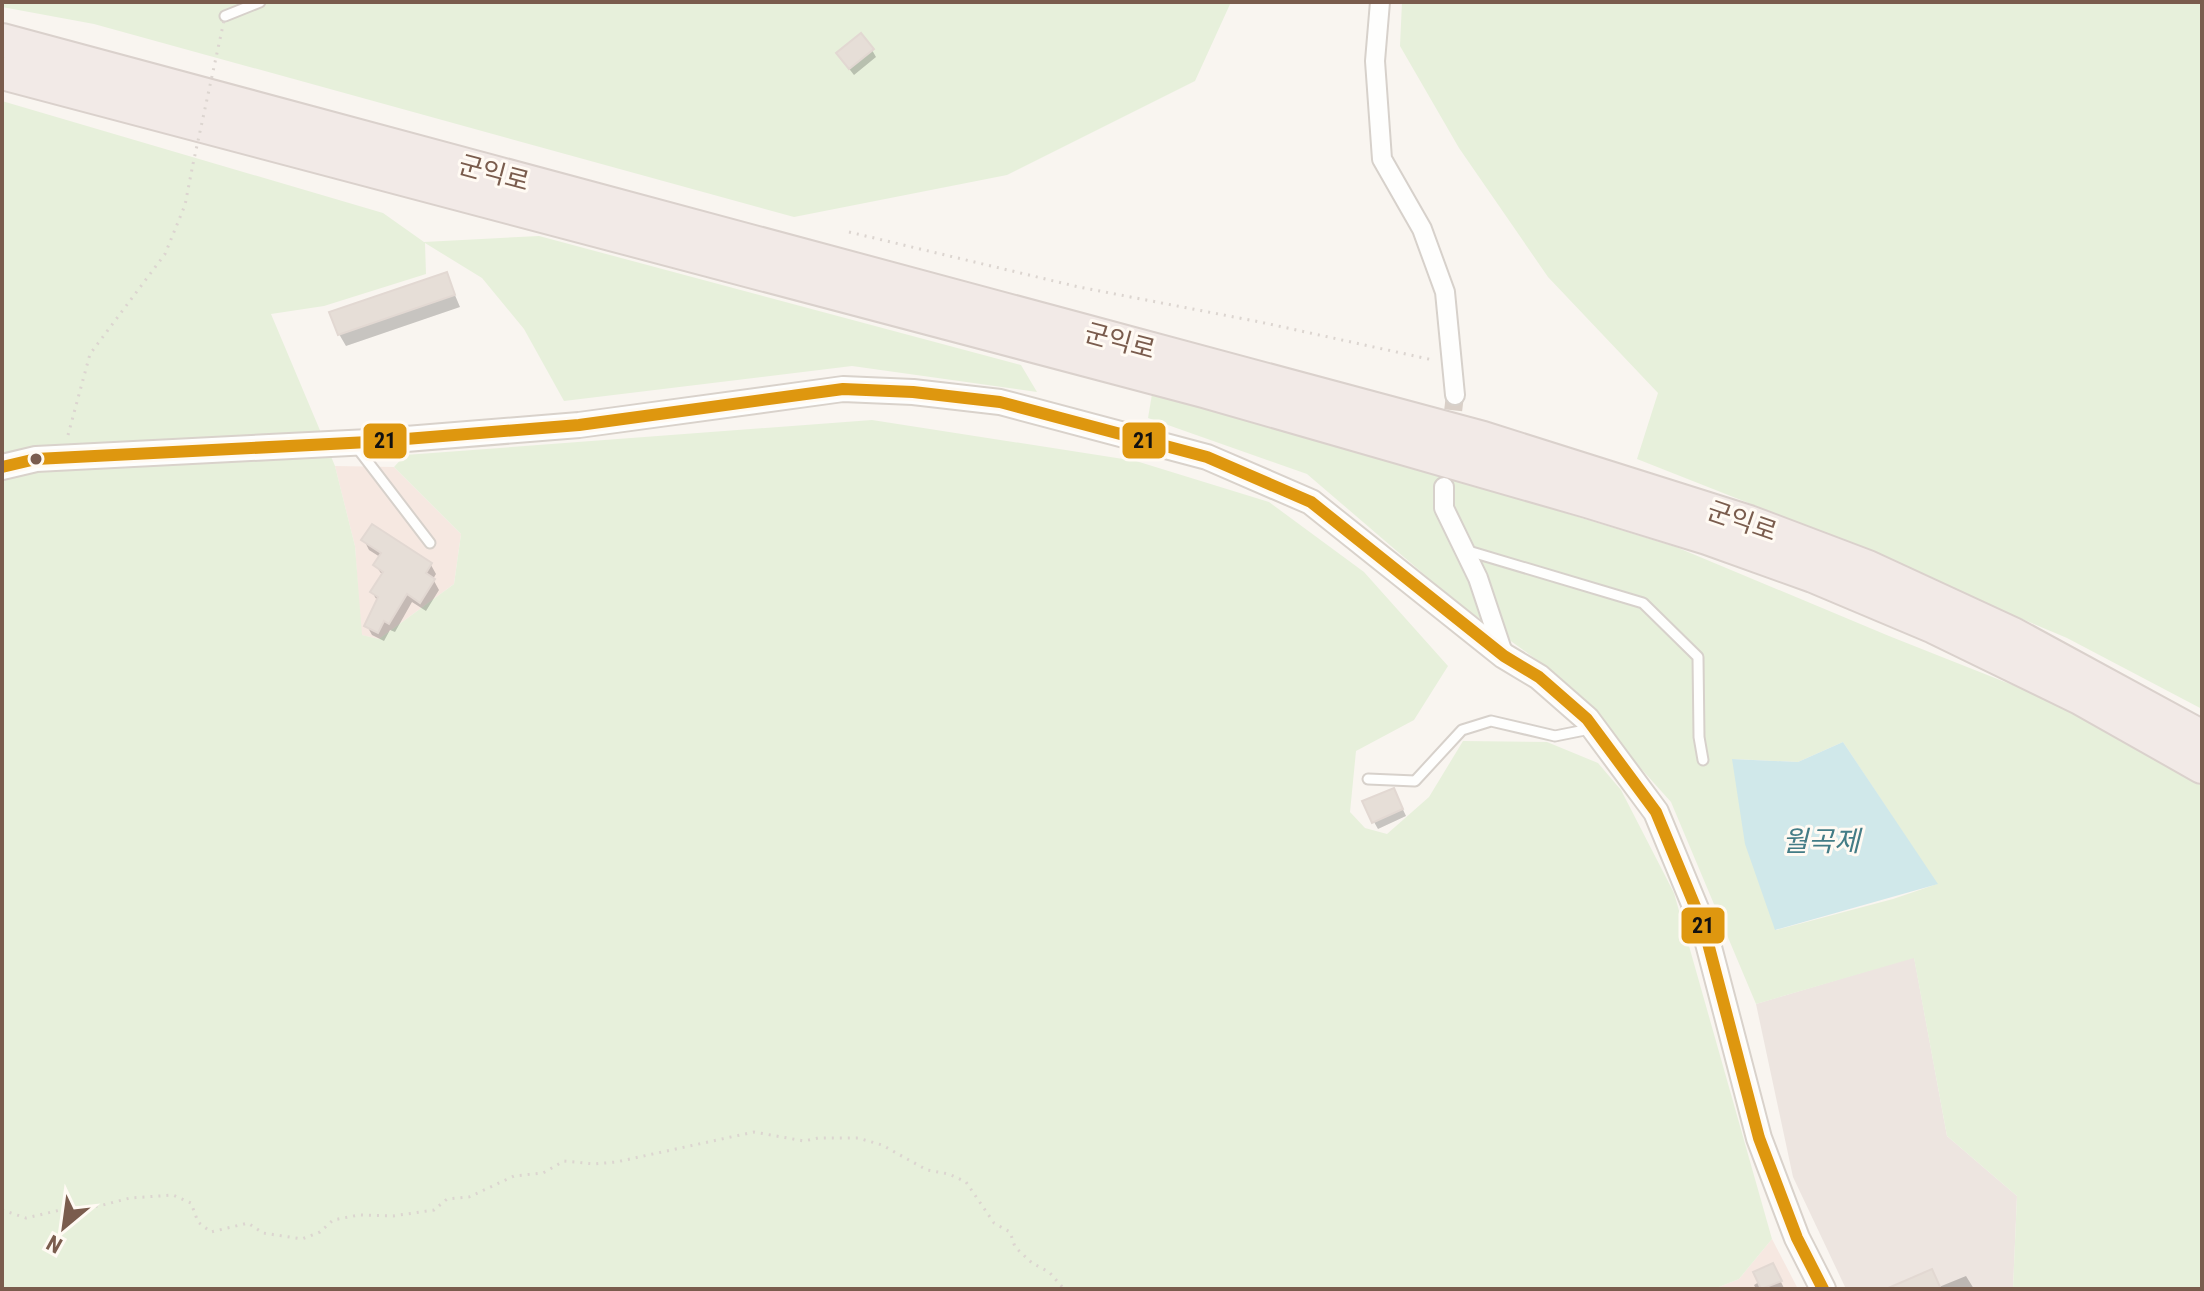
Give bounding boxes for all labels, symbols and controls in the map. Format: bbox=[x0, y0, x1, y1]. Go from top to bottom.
street label: 군익로 bbox=[455, 149, 533, 197]
street label: 군익로 bbox=[1081, 317, 1159, 365]
line badge: 21 bbox=[1121, 421, 1167, 460]
line badge: 21 bbox=[362, 422, 408, 460]
text: 21 bbox=[374, 428, 396, 453]
text: 21 bbox=[1133, 428, 1155, 453]
unlabelled marker bbox=[28, 451, 44, 467]
street label: 군익로 bbox=[1703, 495, 1781, 547]
water label: 월곡제 bbox=[1782, 825, 1863, 858]
line badge: 21 bbox=[1680, 906, 1726, 945]
text: 21 bbox=[1692, 913, 1714, 938]
north arrow bbox=[24, 1187, 104, 1267]
text: N bbox=[43, 1230, 67, 1258]

